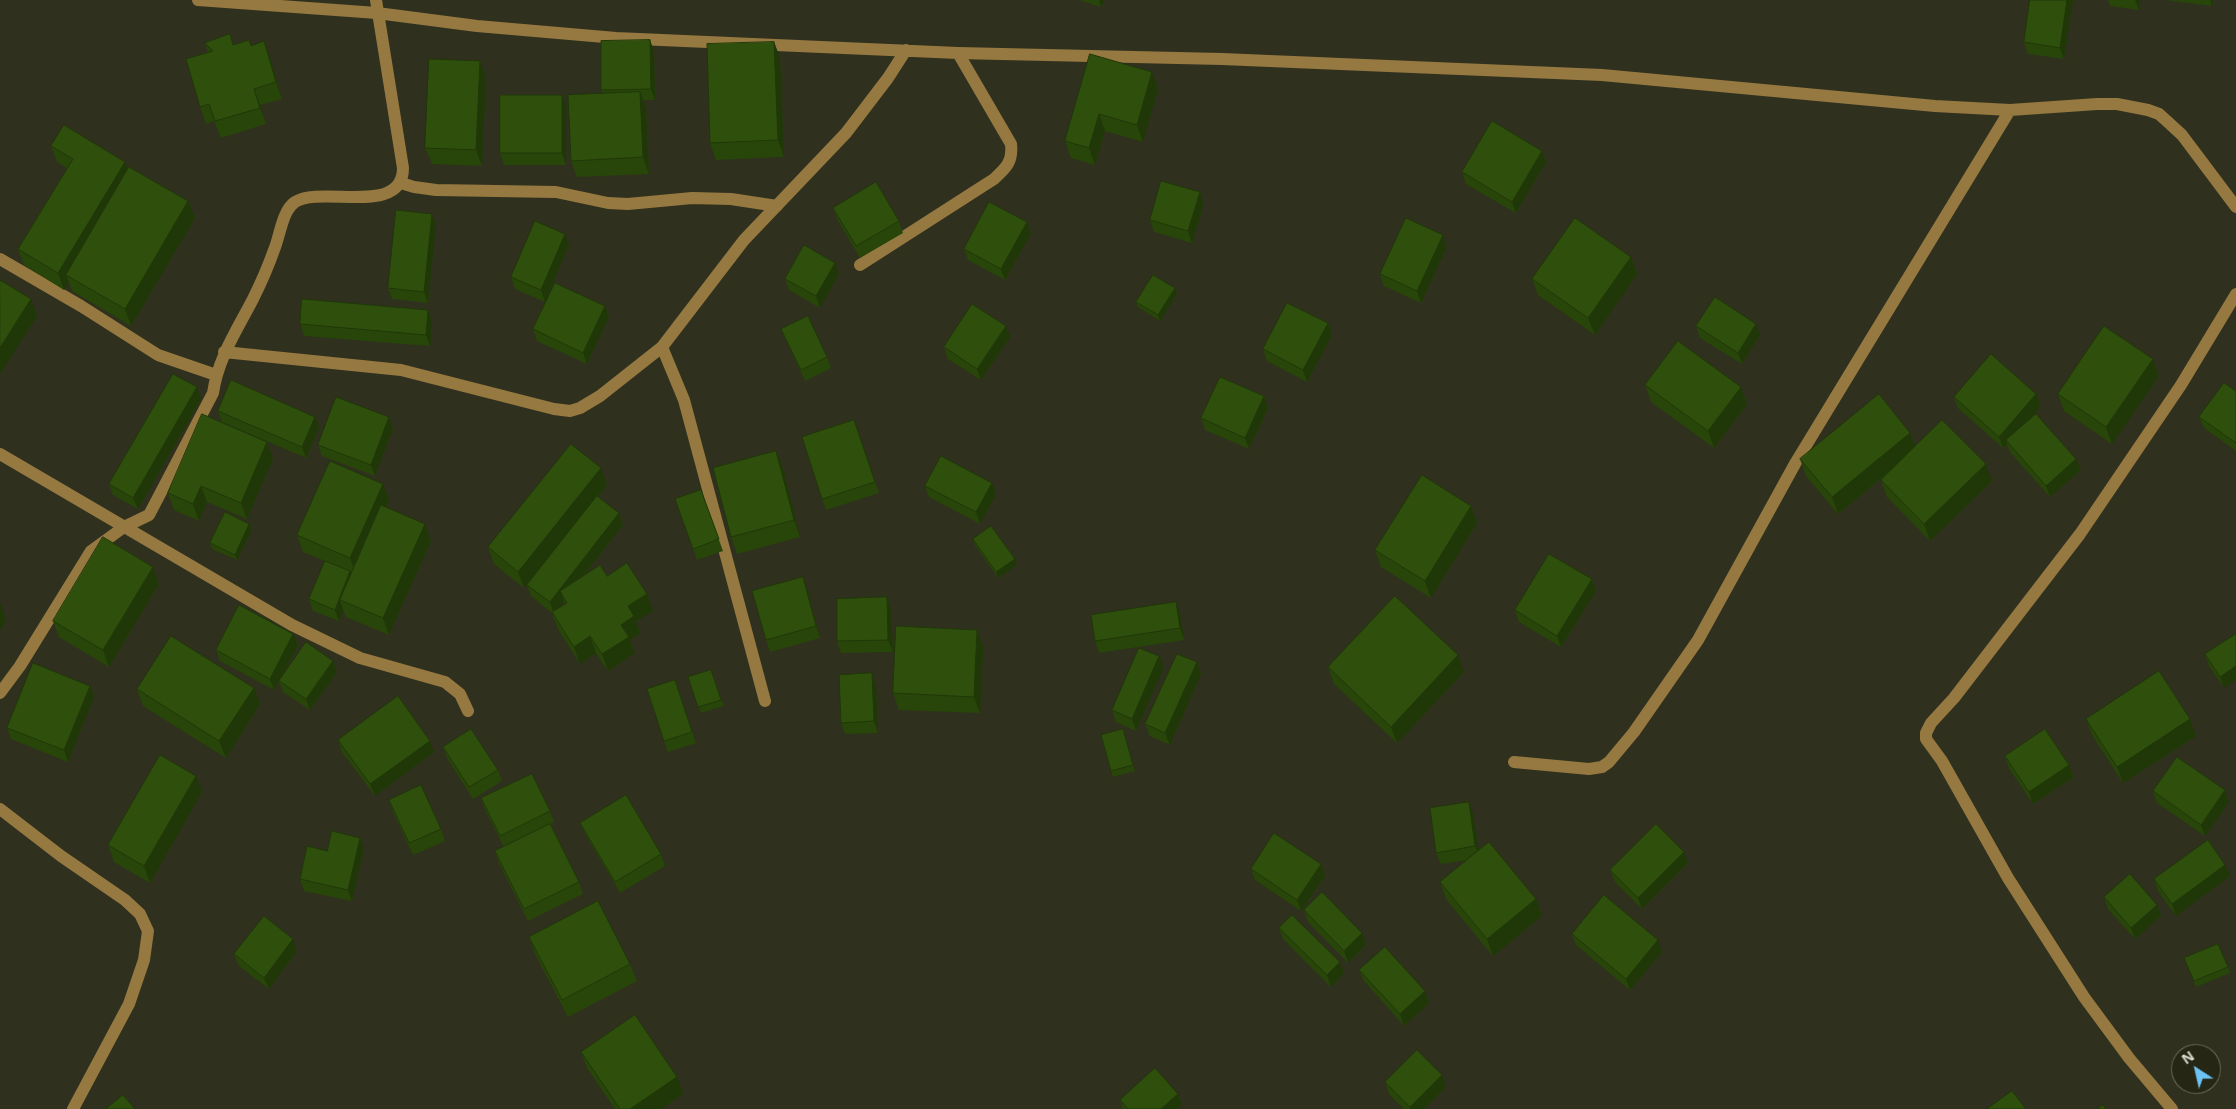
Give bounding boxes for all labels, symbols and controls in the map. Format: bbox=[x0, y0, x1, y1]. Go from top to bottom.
north arrow bbox=[2171, 1044, 2221, 1094]
text: N bbox=[2178, 1046, 2198, 1068]

